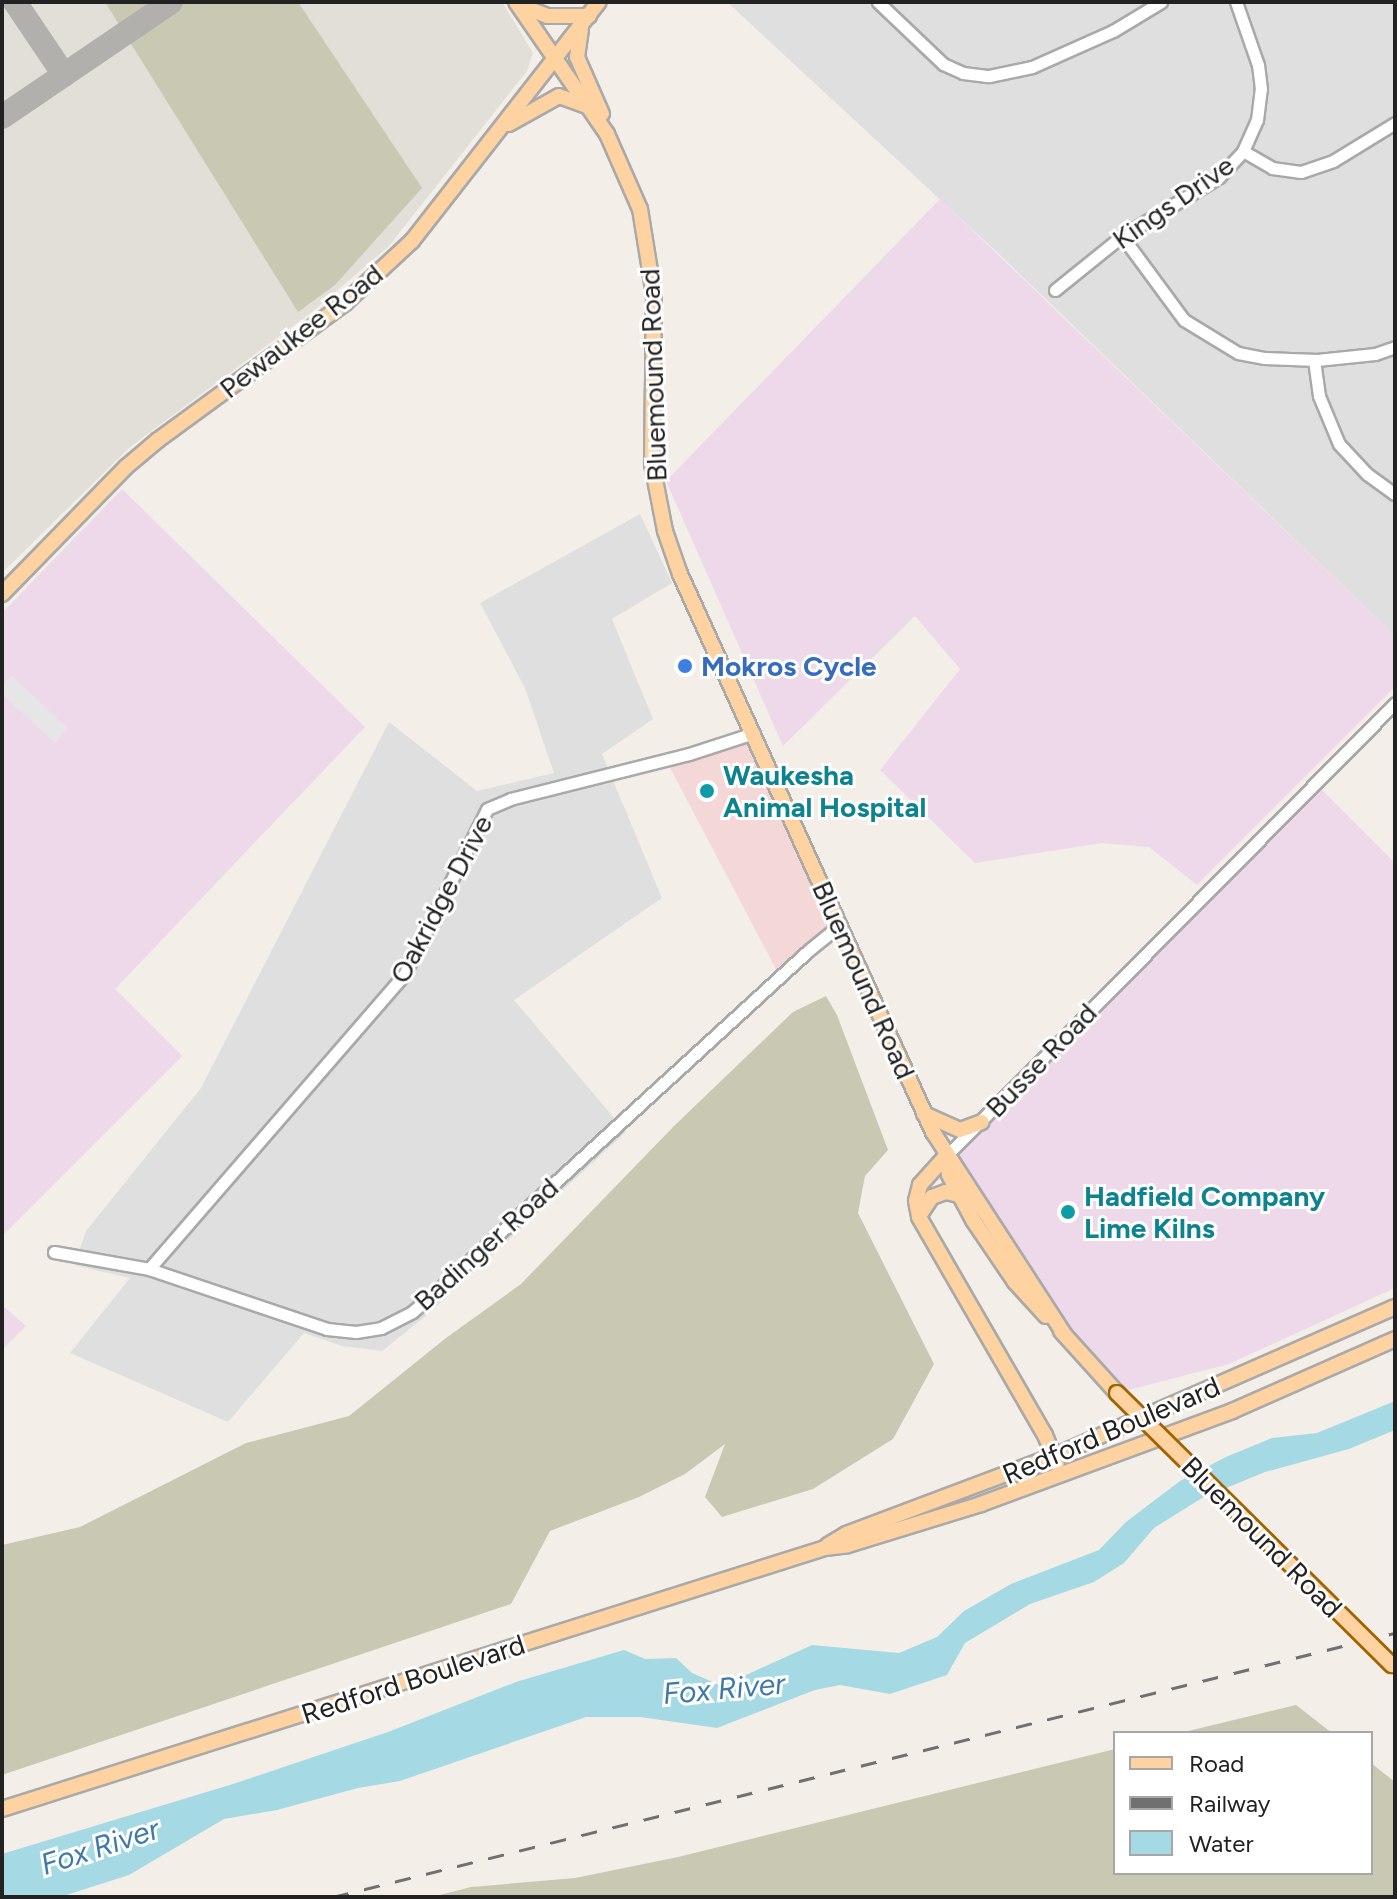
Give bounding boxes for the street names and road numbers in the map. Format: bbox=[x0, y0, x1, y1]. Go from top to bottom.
street label: Kings Drive bbox=[1106, 148, 1240, 256]
street label: Pewaukee Road bbox=[213, 257, 389, 405]
street label: Bluemound Road bbox=[632, 268, 674, 482]
street label: Oakridge Drive bbox=[383, 809, 499, 989]
street label: Bluemound Road bbox=[805, 876, 923, 1084]
street label: Busse Road bbox=[978, 996, 1104, 1124]
street label: Badinger Road bbox=[407, 1170, 565, 1318]
street label: Redford Boulevard bbox=[997, 1369, 1225, 1491]
street label: Bluemound Road bbox=[1175, 1450, 1349, 1624]
street label: Redford Boulevard bbox=[297, 1627, 529, 1731]

